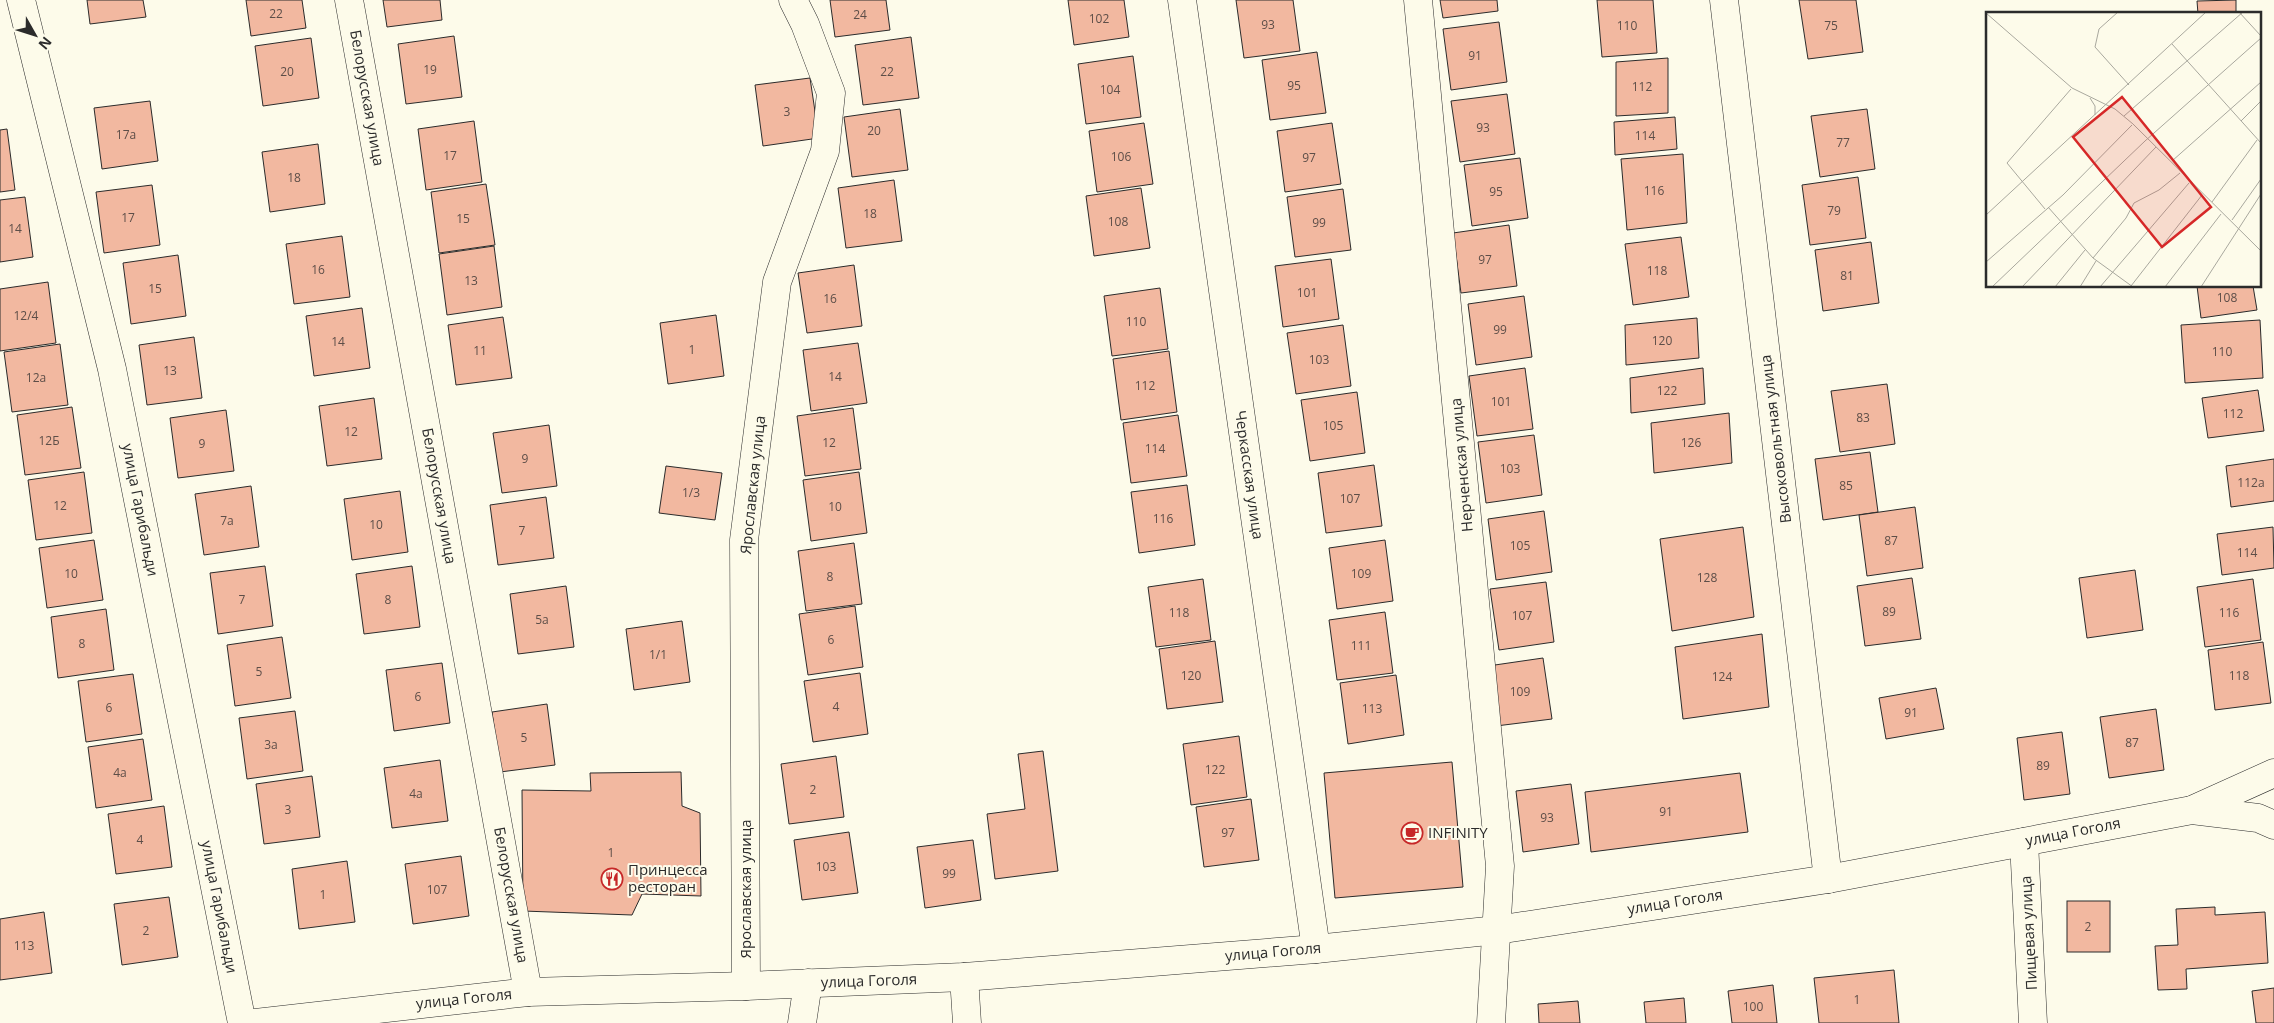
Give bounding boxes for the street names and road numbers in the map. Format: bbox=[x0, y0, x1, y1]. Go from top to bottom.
street label: Белорусская улица bbox=[346, 28, 390, 167]
street label: Высоковольтная улица bbox=[1755, 354, 1795, 525]
street label: Нерченская улица bbox=[1445, 397, 1477, 533]
street label: Черкасская улица bbox=[1231, 409, 1269, 541]
street label: Ярославская улица bbox=[735, 415, 769, 555]
street label: Белорусская улица bbox=[418, 426, 462, 565]
street label: улица Гарибальди bbox=[118, 442, 164, 578]
street label: улица Гоголя bbox=[2024, 812, 2122, 850]
street label: Ярославская улица bbox=[735, 819, 755, 959]
street label: Белорусская улица bbox=[490, 825, 534, 964]
street label: улица Гарибальди bbox=[197, 839, 243, 975]
street label: Пищевая улица bbox=[2015, 875, 2041, 991]
street label: улица Гоголя bbox=[1626, 884, 1724, 918]
street label: улица Гоголя bbox=[1224, 937, 1322, 965]
street label: улица Гоголя bbox=[820, 968, 918, 992]
street label: улица Гоголя bbox=[415, 983, 513, 1013]

